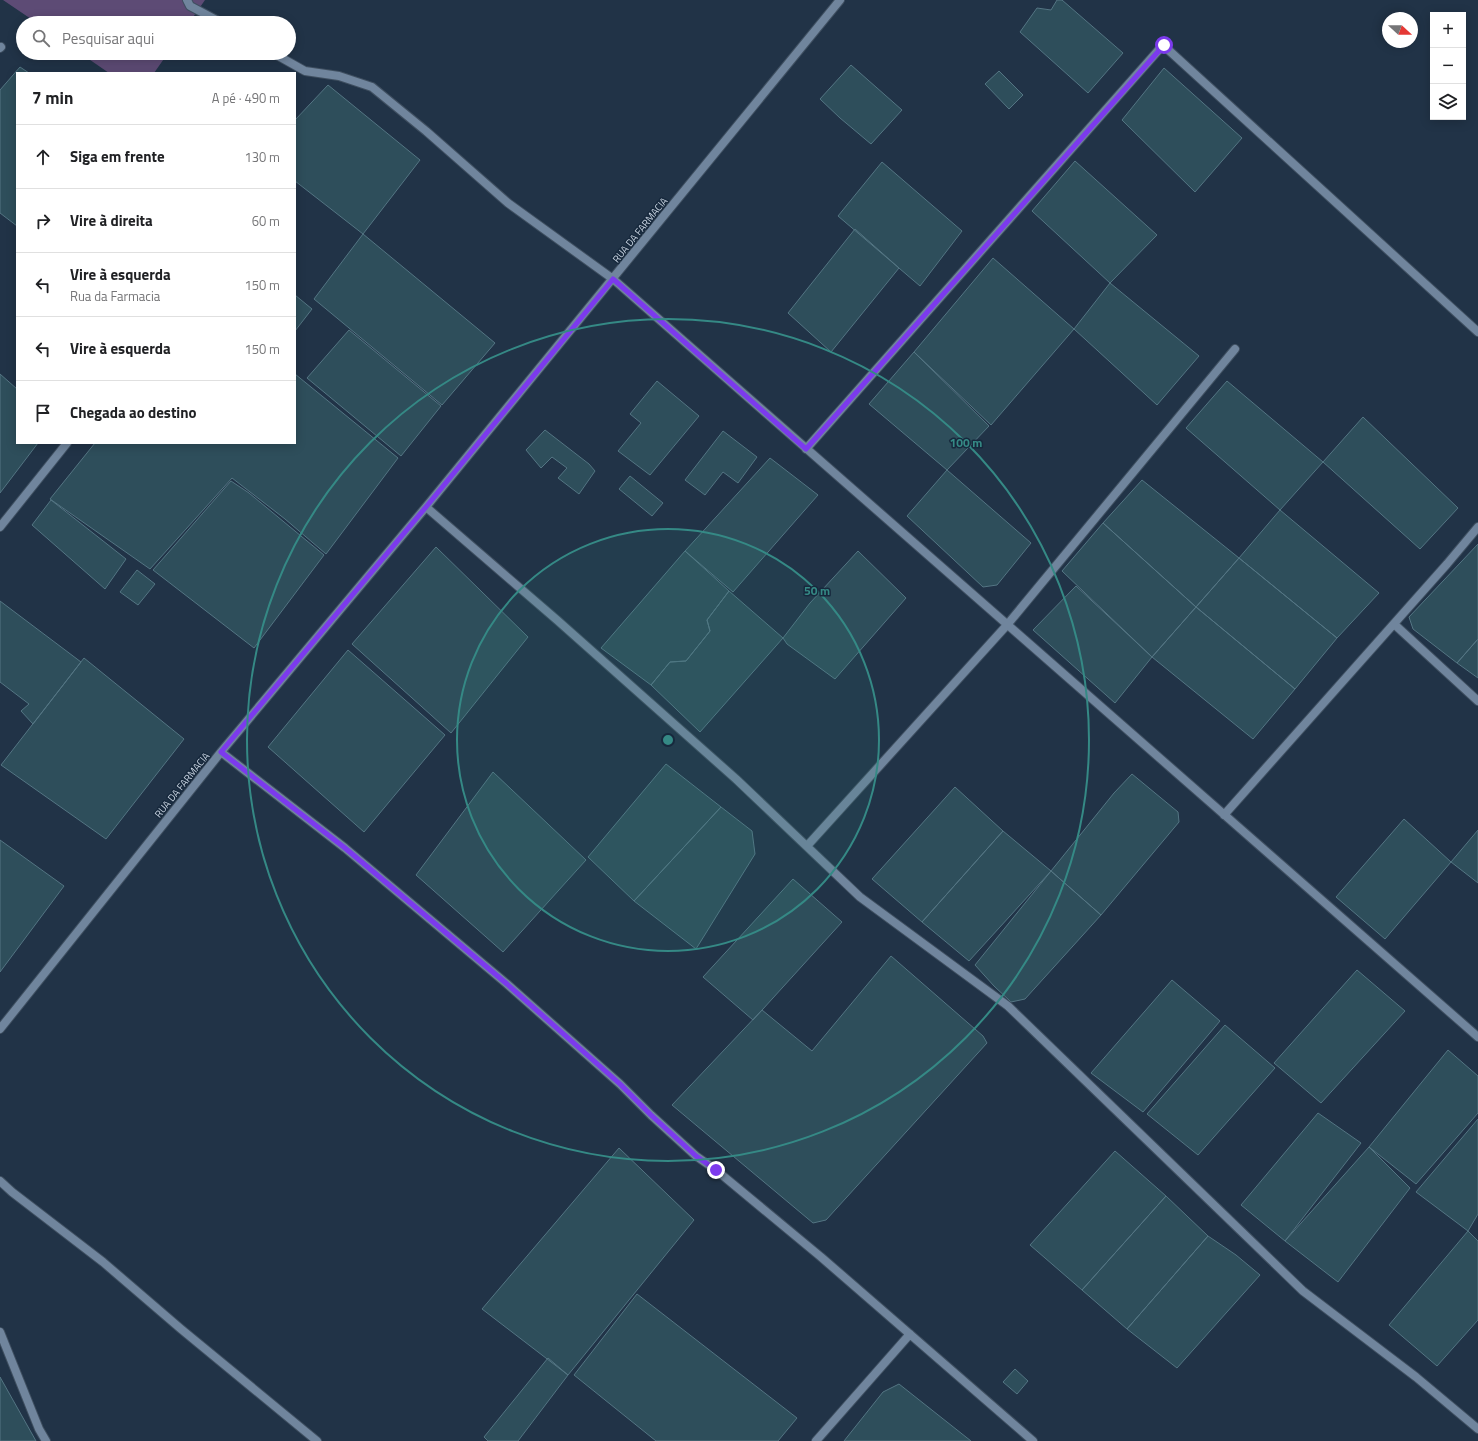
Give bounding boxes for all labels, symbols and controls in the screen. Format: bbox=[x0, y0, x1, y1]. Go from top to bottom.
north arrow bbox=[1382, 12, 1418, 48]
map controls bbox=[1430, 12, 1466, 120]
button: + bbox=[1430, 12, 1466, 48]
search box bbox=[16, 16, 296, 60]
icon: search bbox=[30, 27, 52, 49]
text: Pesquisar aqui bbox=[62, 27, 154, 50]
route start bbox=[1155, 36, 1173, 54]
button: − bbox=[1430, 48, 1466, 84]
button: layers bbox=[1430, 84, 1466, 120]
text: 7 min bbox=[32, 85, 73, 111]
text: A pé · 490 m bbox=[212, 88, 280, 108]
text: Siga em frente bbox=[70, 145, 165, 168]
icon: ahead bbox=[32, 146, 54, 168]
text: 130 m bbox=[244, 147, 280, 167]
street label: RUA DA FARMACIA bbox=[609, 194, 671, 266]
text: Vire à direita bbox=[70, 209, 153, 232]
icon: right bbox=[32, 210, 54, 232]
text: 60 m bbox=[252, 211, 280, 231]
text: Vire à esquerda bbox=[70, 263, 171, 286]
icon: left bbox=[32, 274, 54, 296]
text: 150 m bbox=[244, 275, 280, 295]
text: Rua da Farmacia bbox=[70, 286, 160, 306]
text: Vire à esquerda bbox=[70, 337, 171, 360]
icon: left bbox=[32, 338, 54, 360]
text: 150 m bbox=[244, 339, 280, 359]
text: Chegada ao destino bbox=[70, 401, 196, 424]
icon: arrive bbox=[32, 402, 54, 424]
text: 100 m bbox=[950, 433, 982, 452]
text: 50 m bbox=[804, 581, 830, 600]
centre of rings bbox=[661, 733, 675, 747]
street label: RUA DA FARMACIA bbox=[151, 749, 213, 821]
route end bbox=[707, 1161, 725, 1179]

